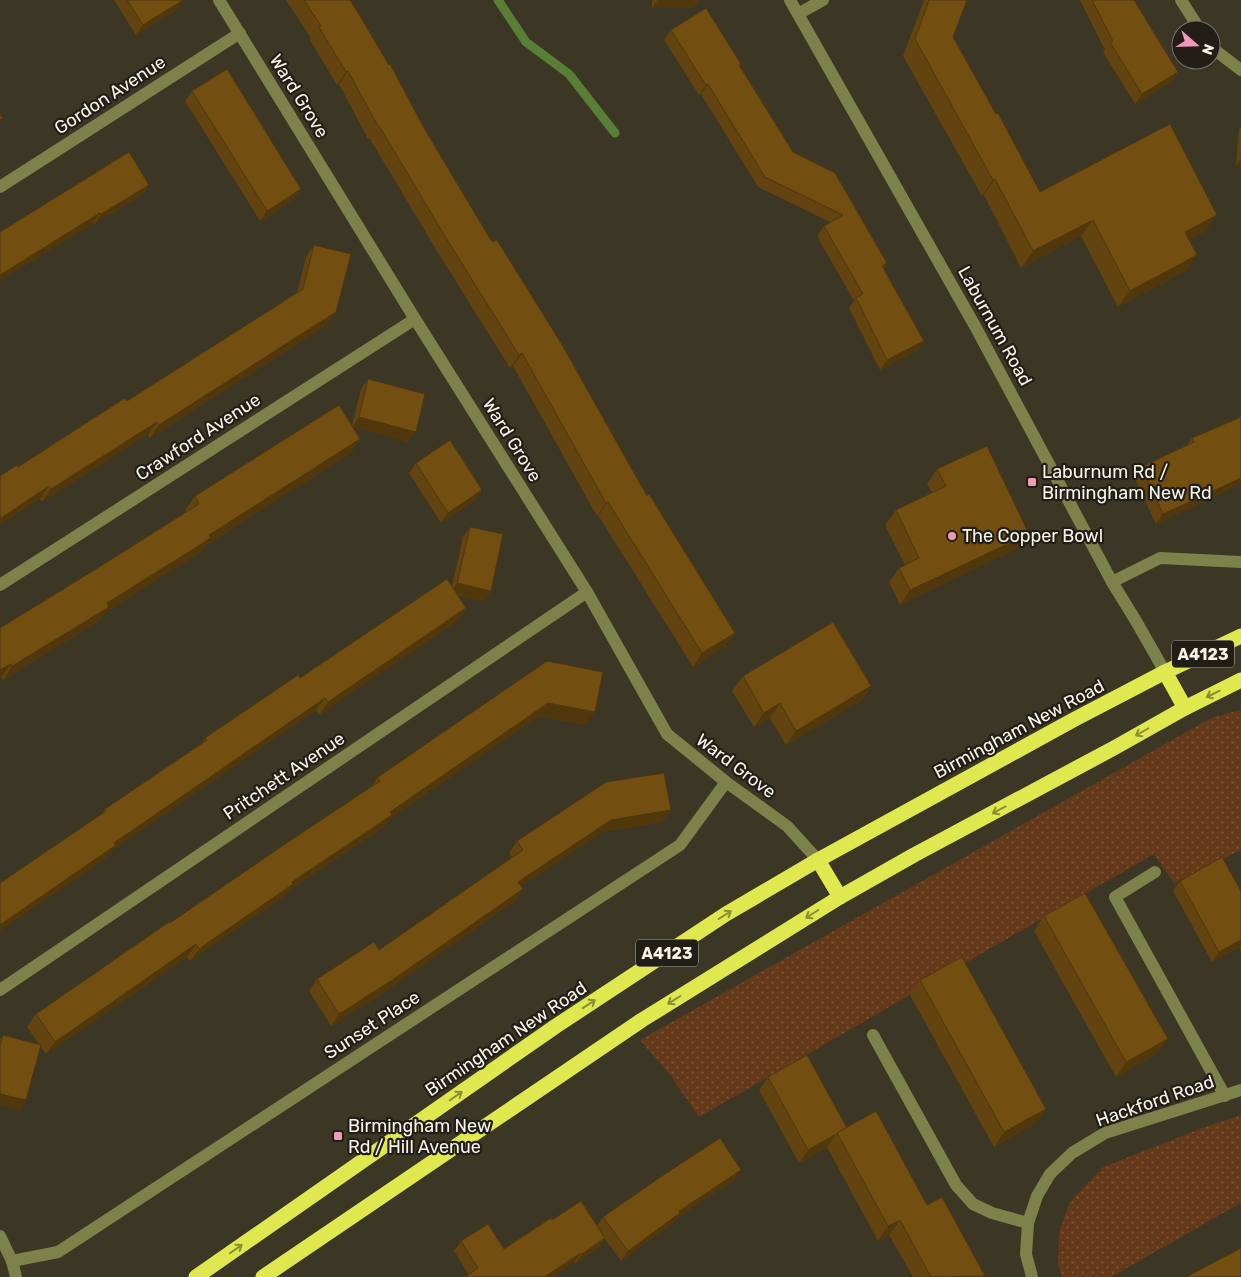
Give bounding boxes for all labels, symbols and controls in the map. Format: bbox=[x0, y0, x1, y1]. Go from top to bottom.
north arrow bbox=[1171, 20, 1221, 70]
text: N bbox=[1198, 42, 1217, 57]
street label: Ward Grove bbox=[265, 50, 333, 142]
street label: Gordon Avenue bbox=[50, 51, 170, 139]
street label: Laburnum Road bbox=[953, 262, 1037, 390]
street label: Crawford Avenue bbox=[131, 388, 265, 486]
street label: Ward Grove bbox=[478, 394, 546, 486]
place label: Laburnum Rd / Birmingham New Rd bbox=[1042, 461, 1212, 504]
marker: Laburnum Rd / Birmingham New Rd bbox=[1026, 476, 1038, 488]
place label: The Copper Bowl bbox=[962, 525, 1103, 547]
marker: The Copper Bowl bbox=[946, 530, 958, 542]
road number: A4123 bbox=[1172, 641, 1234, 668]
street label: Birmingham New Road bbox=[930, 675, 1108, 783]
one-way arrow bbox=[1206, 690, 1221, 699]
street label: Pritchett Avenue bbox=[219, 727, 349, 825]
one-way arrow bbox=[1135, 727, 1150, 737]
street label: Ward Grove bbox=[692, 729, 780, 803]
one-way arrow bbox=[992, 805, 1007, 815]
one-way arrow bbox=[718, 910, 732, 920]
one-way arrow bbox=[805, 910, 819, 920]
road number: A4123 bbox=[636, 940, 698, 966]
street label: Birmingham New Road bbox=[421, 977, 591, 1101]
street label: Sunset Place bbox=[320, 986, 424, 1064]
one-way arrow bbox=[667, 995, 681, 1005]
one-way arrow bbox=[582, 999, 596, 1009]
street label: Hackford Road bbox=[1093, 1070, 1217, 1132]
one-way arrow bbox=[448, 1091, 462, 1101]
place label: Birmingham New Rd / Hill Avenue bbox=[348, 1115, 491, 1158]
marker: Birmingham New Rd / Hill Avenue bbox=[332, 1130, 344, 1142]
one-way arrow bbox=[229, 1244, 243, 1254]

